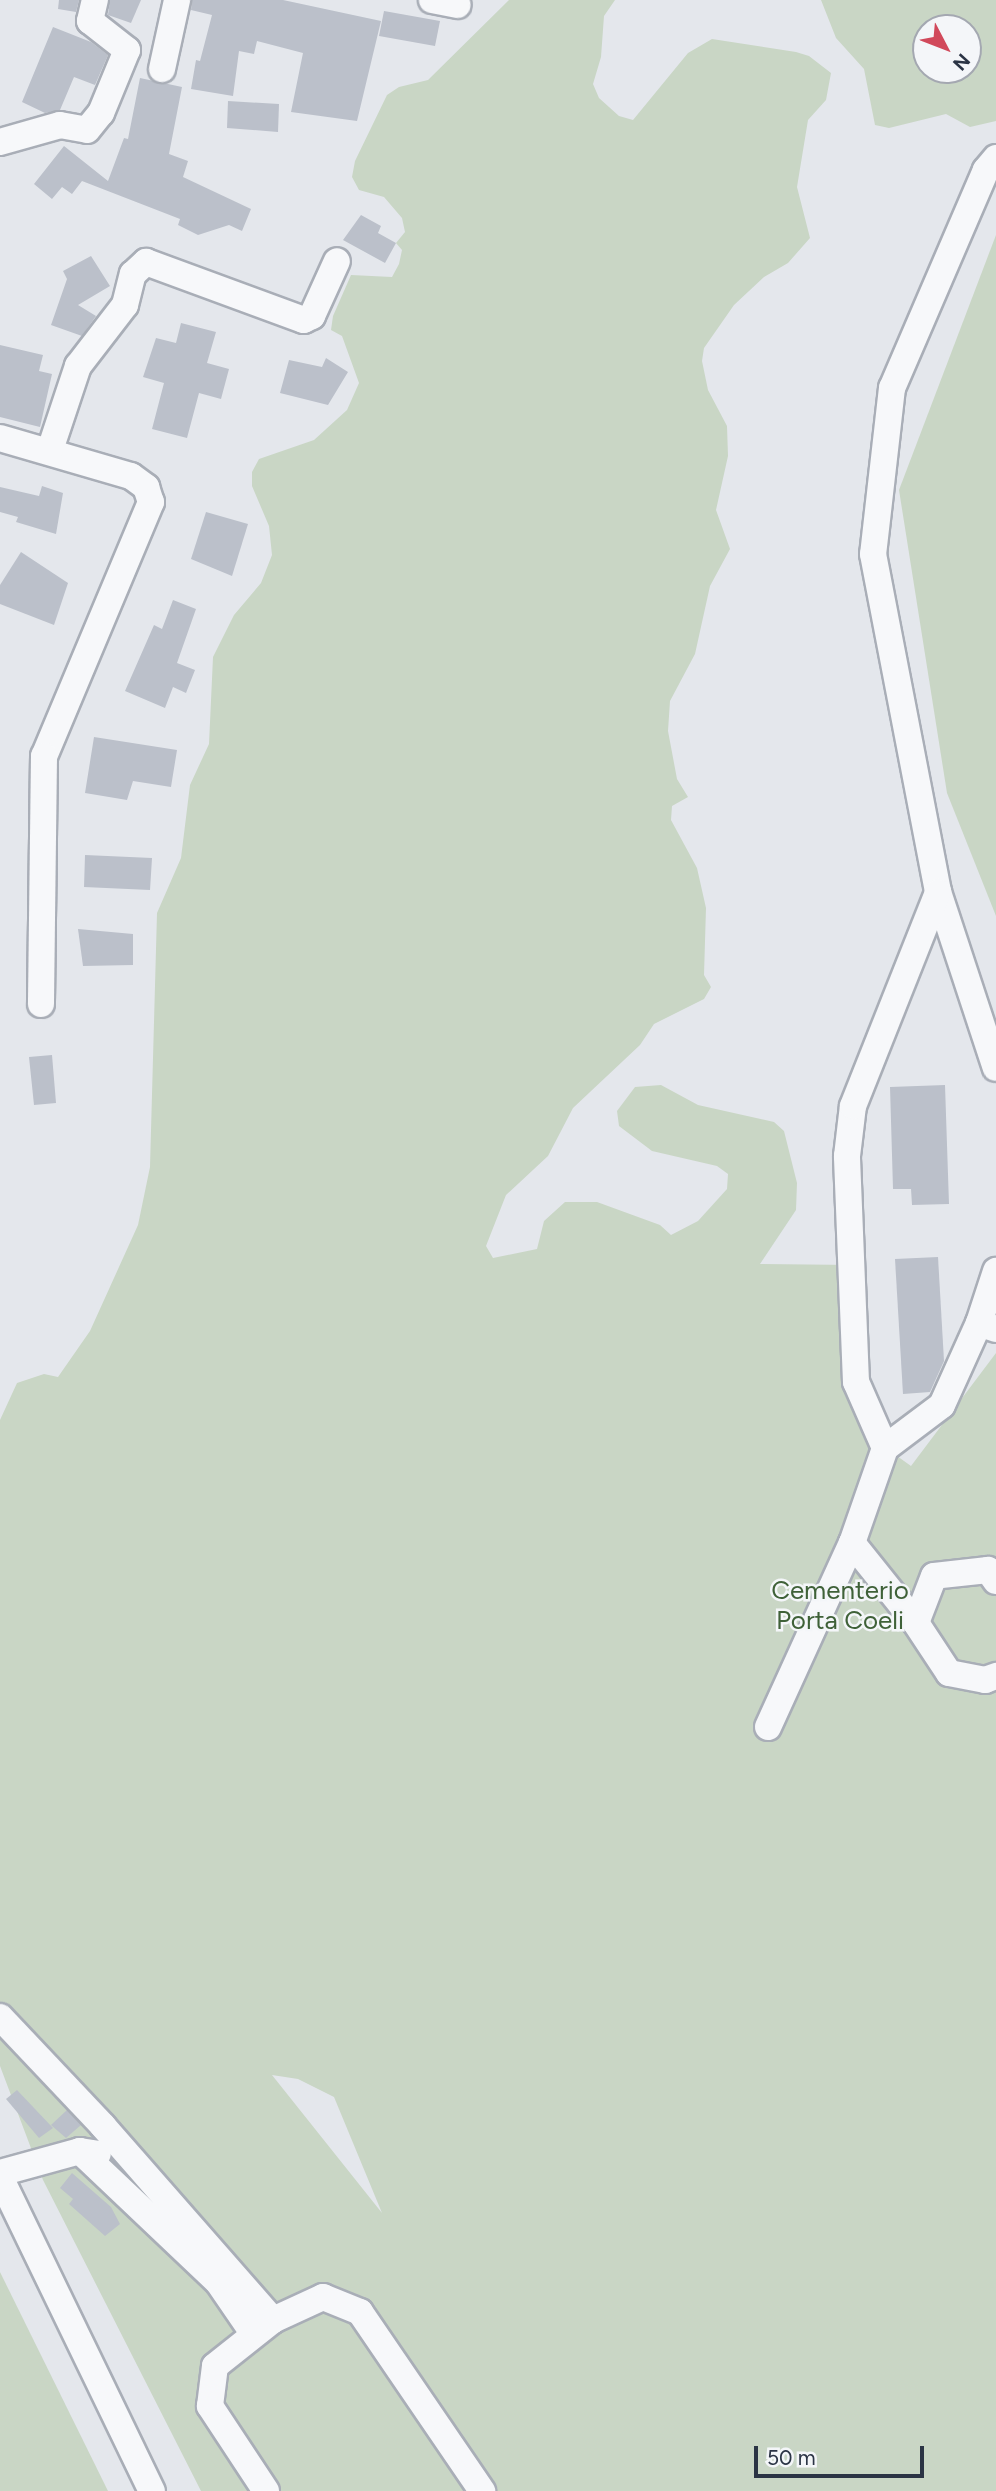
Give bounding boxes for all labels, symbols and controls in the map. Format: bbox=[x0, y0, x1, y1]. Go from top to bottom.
north arrow bbox=[912, 14, 982, 84]
text: N bbox=[948, 49, 975, 75]
park label: Cementerio Porta Coeli bbox=[771, 1575, 909, 1636]
scale bar bbox=[758, 2432, 928, 2476]
text: 50 m bbox=[767, 2445, 816, 2470]

